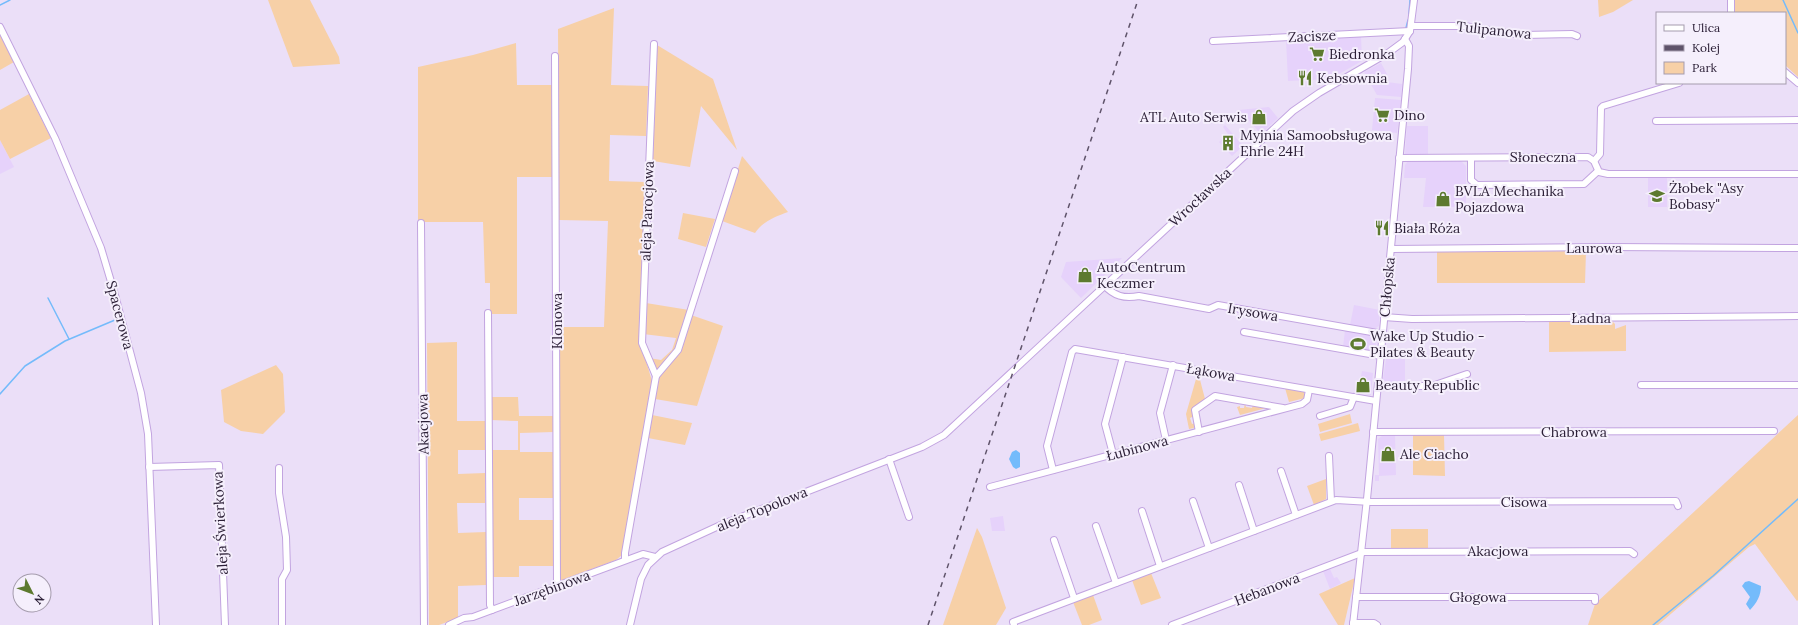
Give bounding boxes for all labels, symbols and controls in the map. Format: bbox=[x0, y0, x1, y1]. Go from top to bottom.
legend bbox=[1656, 12, 1786, 84]
street label: Tulipanowa bbox=[1456, 17, 1532, 43]
text: Ulica bbox=[1692, 20, 1720, 35]
street label: Zacisze bbox=[1287, 26, 1337, 46]
text: Kolej bbox=[1692, 40, 1720, 55]
supermarket icon: Biedronka bbox=[1308, 45, 1326, 63]
place label: Biedronka bbox=[1329, 45, 1395, 63]
text: Park bbox=[1692, 60, 1718, 75]
restaurant icon: Kebsownia bbox=[1296, 69, 1314, 87]
place label: Kebsownia bbox=[1317, 69, 1388, 87]
supermarket icon: Dino bbox=[1373, 106, 1391, 124]
place label: Dino bbox=[1394, 106, 1425, 124]
place label: ATL Auto Serwis bbox=[1139, 108, 1247, 126]
shop icon: ATL Auto Serwis bbox=[1250, 108, 1268, 126]
place label: Myjnia Samoobsługowa Ehrle 24H bbox=[1240, 126, 1392, 160]
building icon: Myjnia Samoobsługowa Ehrle 24H bbox=[1219, 134, 1237, 152]
street label: Słoneczna bbox=[1510, 148, 1576, 166]
street label: aleja Parocjowa bbox=[636, 161, 658, 261]
street label: Wrocławska bbox=[1165, 164, 1235, 230]
place label: Żłobek "Asy Bobasy" bbox=[1669, 179, 1744, 213]
place label: BVLA Mechanika Pojazdowa bbox=[1455, 182, 1564, 216]
school or university icon: Żłobek "Asy Bobasy" bbox=[1648, 187, 1666, 205]
shop icon: BVLA Mechanika Pojazdowa bbox=[1434, 190, 1452, 208]
restaurant icon: Biała Róża bbox=[1373, 219, 1391, 237]
place label: Biała Róża bbox=[1394, 219, 1460, 237]
street label: Laurowa bbox=[1566, 239, 1622, 257]
street label: Chłopska bbox=[1375, 256, 1399, 318]
place label: AutoCentrum Keczmer bbox=[1096, 258, 1186, 292]
shop icon: AutoCentrum Keczmer bbox=[1076, 266, 1094, 284]
street label: Spacerowa bbox=[102, 279, 138, 351]
street label: Klonowa bbox=[548, 293, 566, 349]
street label: Irysowa bbox=[1226, 299, 1280, 325]
street label: Ładna bbox=[1571, 309, 1611, 327]
place label: Wake Up Studio - Pilates & Beauty bbox=[1370, 327, 1485, 361]
sports icon: Wake Up Studio - Pilates & Beauty bbox=[1349, 335, 1367, 353]
street label: Łąkowa bbox=[1185, 359, 1237, 385]
shop icon: Beauty Republic bbox=[1354, 376, 1372, 394]
place label: Beauty Republic bbox=[1375, 376, 1480, 394]
street label: Akacjowa bbox=[413, 393, 433, 456]
street label: Chabrowa bbox=[1541, 423, 1607, 441]
street label: Łubinowa bbox=[1104, 431, 1170, 465]
shop icon: Ale Ciacho bbox=[1379, 445, 1397, 463]
place label: Ale Ciacho bbox=[1399, 445, 1469, 463]
street label: aleja Świerkowa bbox=[208, 471, 232, 575]
street label: aleja Topolowa bbox=[714, 483, 810, 535]
street label: Cisowa bbox=[1501, 493, 1547, 511]
street label: Akacjowa bbox=[1467, 542, 1528, 560]
street label: Jarzębinowa bbox=[510, 566, 593, 610]
street label: Hebanowa bbox=[1232, 568, 1302, 610]
north arrow bbox=[12, 573, 52, 613]
street label: Głogowa bbox=[1449, 588, 1507, 606]
text: N bbox=[31, 592, 47, 608]

